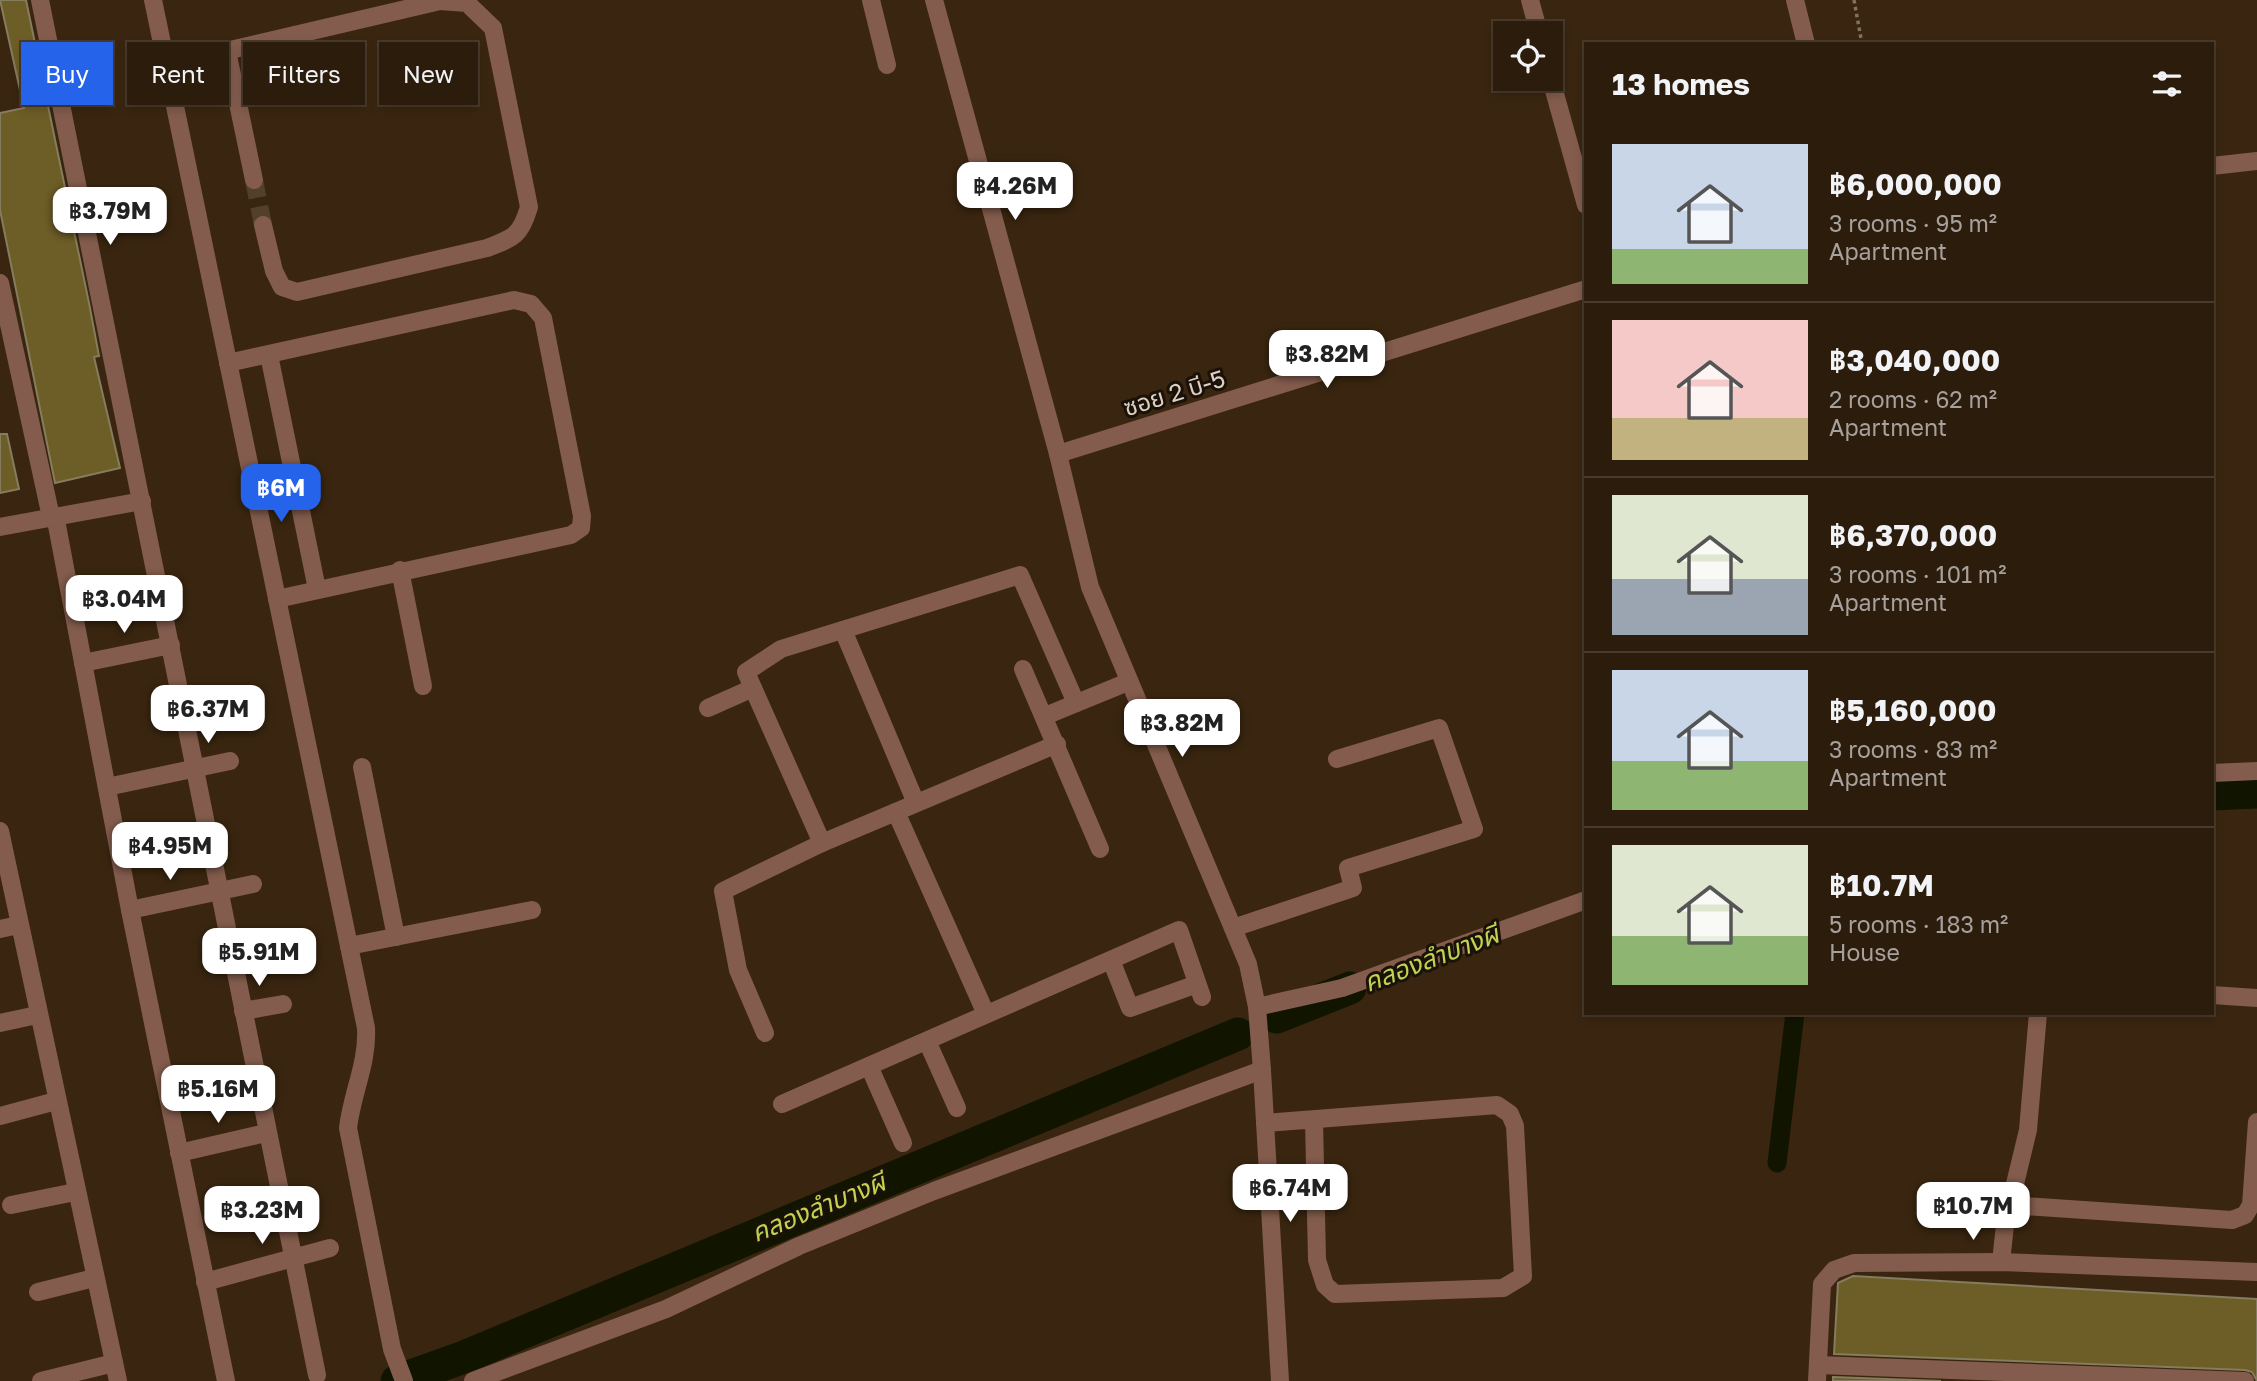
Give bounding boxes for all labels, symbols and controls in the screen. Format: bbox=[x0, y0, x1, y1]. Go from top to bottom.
map controls bbox=[1493, 21, 1563, 91]
button: locate bbox=[1493, 21, 1563, 91]
chip: Buy bbox=[21, 42, 113, 105]
chip: Rent bbox=[127, 42, 229, 105]
chip: Filters bbox=[243, 42, 365, 105]
chip: New bbox=[379, 42, 478, 105]
icon: filters bbox=[2148, 65, 2186, 103]
text: 13 homes bbox=[1612, 66, 1750, 102]
pin: ฿4.26M bbox=[958, 162, 1072, 222]
text: ฿6,000,000 bbox=[1829, 166, 2002, 202]
text: ฿4.26M bbox=[973, 171, 1057, 199]
icon: home bbox=[1668, 172, 1752, 256]
pin: ฿3.79M bbox=[53, 188, 167, 247]
text: ฿3.79M bbox=[69, 196, 151, 224]
text: 3 rooms · 95 m² bbox=[1829, 209, 1997, 237]
text: Apartment bbox=[1829, 237, 1947, 265]
pin: ฿3.82M bbox=[1270, 330, 1384, 390]
text: ฿3.82M bbox=[1285, 339, 1369, 367]
text: ฿3,040,000 bbox=[1829, 342, 2000, 378]
icon: home bbox=[1668, 348, 1752, 432]
street label: ซอย 2 บี-5 bbox=[1120, 363, 1228, 421]
text: 2 rooms · 62 m² bbox=[1829, 385, 1997, 413]
text: Apartment bbox=[1829, 413, 1947, 441]
pin: ฿6M bbox=[247, 464, 315, 524]
text: ฿6M bbox=[257, 473, 305, 501]
text: ฿6,370,000 bbox=[1829, 517, 1997, 553]
icon: home bbox=[1668, 523, 1752, 607]
text: 3 rooms · 101 m² bbox=[1829, 560, 2006, 588]
pin: ฿3.04M bbox=[67, 576, 181, 635]
text: ฿3.04M bbox=[82, 584, 166, 612]
text: Apartment bbox=[1829, 588, 1947, 616]
pin: ฿6.37M bbox=[151, 686, 265, 745]
text: ฿5,160,000 bbox=[1829, 692, 1996, 728]
text: ฿6.37M bbox=[167, 694, 249, 722]
icon: home bbox=[1668, 698, 1752, 782]
pin: ฿3.82M bbox=[1125, 700, 1239, 759]
text: ฿3.82M bbox=[1140, 708, 1224, 736]
text: 3 rooms · 83 m² bbox=[1829, 735, 1997, 763]
text: Apartment bbox=[1829, 763, 1947, 791]
pin: ฿4.95M bbox=[113, 822, 227, 882]
text: ฿4.95M bbox=[128, 831, 212, 859]
text: ฿10.7M bbox=[1829, 867, 1934, 903]
icon: home bbox=[1668, 873, 1752, 957]
text: 5 rooms · 183 m² bbox=[1829, 910, 2008, 938]
water label: คลองลำบางผี bbox=[1359, 917, 1506, 998]
pin: ฿5.91M bbox=[202, 928, 316, 988]
text: ฿5.91M bbox=[218, 937, 300, 965]
text: House bbox=[1829, 938, 1900, 966]
pin: ฿5.16M bbox=[161, 1066, 275, 1125]
text: ฿5.16M bbox=[177, 1074, 259, 1102]
pin: ฿6.74M bbox=[1233, 1164, 1347, 1224]
water label: คลองลำบางผี bbox=[746, 1165, 893, 1248]
text: ฿6.74M bbox=[1249, 1173, 1331, 1201]
pin: ฿10.7M bbox=[1916, 1182, 2030, 1242]
pin: ฿3.23M bbox=[205, 1186, 319, 1246]
text: ฿10.7M bbox=[1933, 1191, 2013, 1219]
text: ฿3.23M bbox=[220, 1195, 304, 1223]

